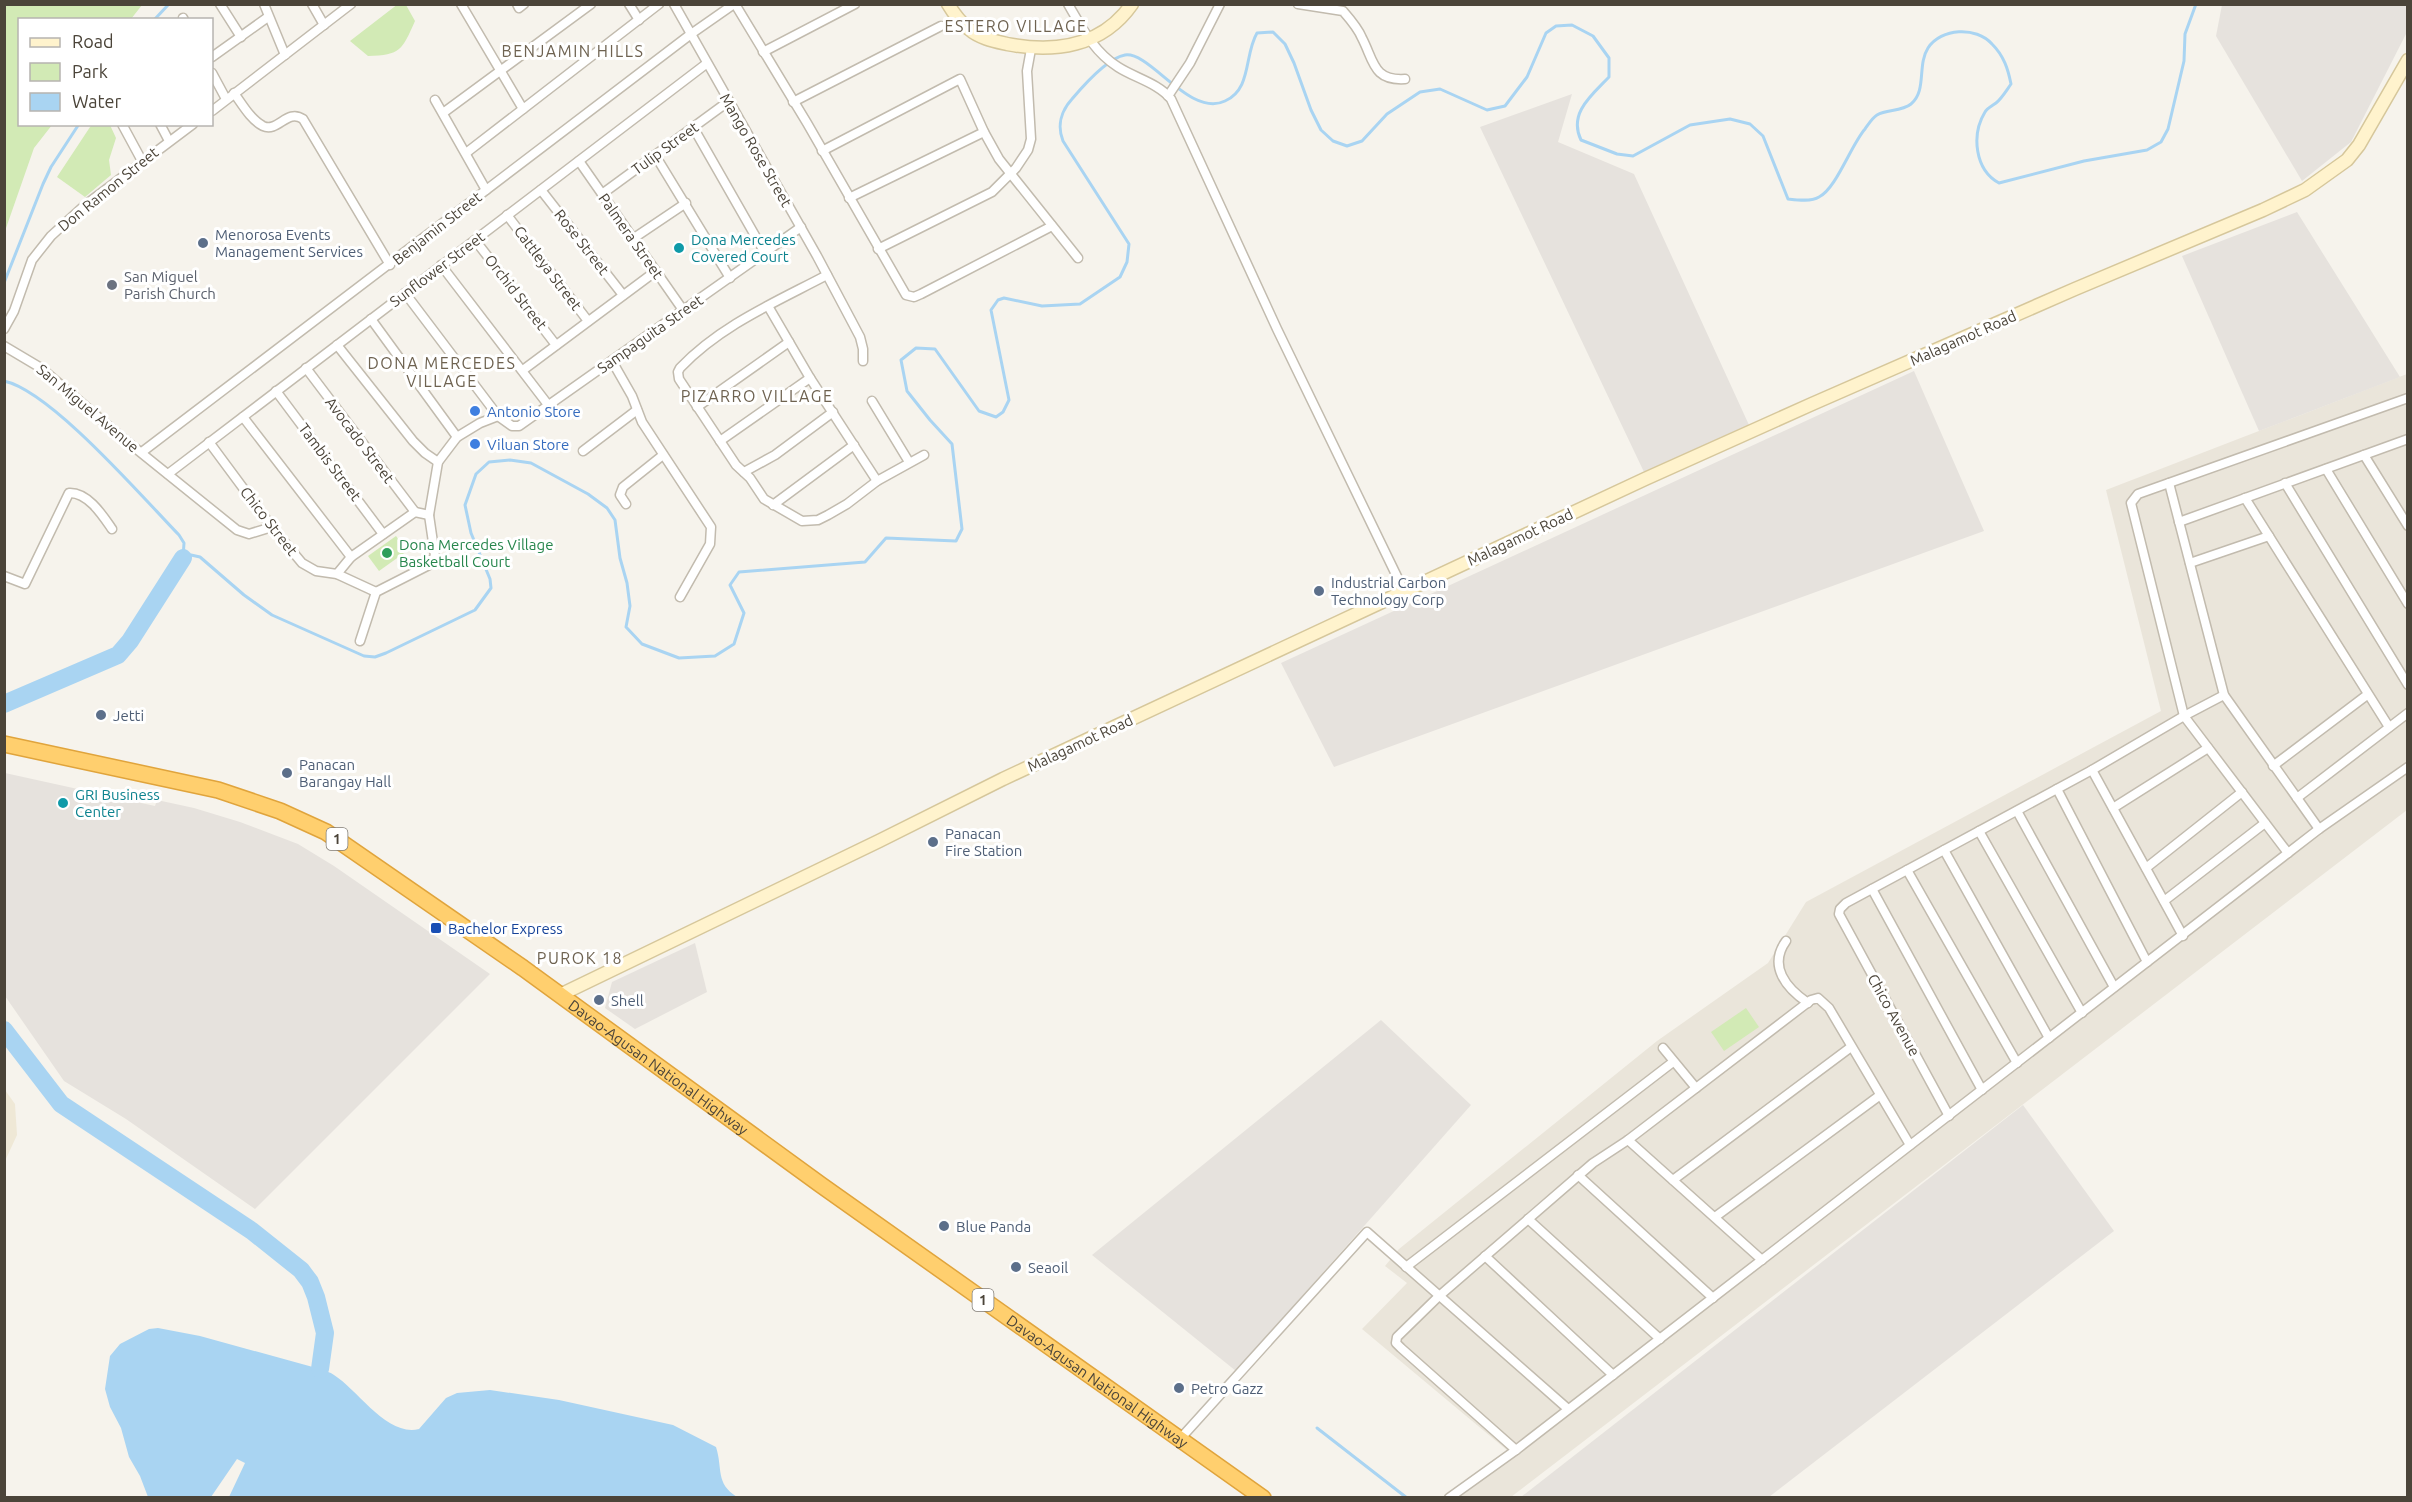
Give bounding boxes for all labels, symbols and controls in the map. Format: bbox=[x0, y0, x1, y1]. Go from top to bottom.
district label: ESTERO VILLAGE bbox=[944, 17, 1088, 35]
legend bbox=[18, 18, 213, 126]
text: Road bbox=[72, 31, 114, 51]
district label: BENJAMIN HILLS bbox=[501, 42, 645, 60]
text: Park bbox=[72, 61, 108, 81]
street label: Mango Rose Street bbox=[717, 90, 795, 210]
text: Water bbox=[72, 91, 122, 111]
street label: Tulip Street bbox=[628, 118, 702, 178]
street label: Don Ramon Street bbox=[54, 143, 162, 235]
street label: Benjamin Street bbox=[389, 188, 485, 268]
street label: Palmera Street bbox=[595, 190, 667, 282]
street label: Rose Street bbox=[551, 206, 613, 278]
street label: Cattleya Street bbox=[511, 222, 585, 314]
place label: Menorosa Events Management Services bbox=[215, 226, 363, 260]
street label: Sunflower Street bbox=[386, 228, 488, 310]
place label: Dona Mercedes Covered Court bbox=[691, 231, 796, 265]
marker: Menorosa Events Management Services bbox=[196, 236, 210, 250]
marker: Dona Mercedes Covered Court bbox=[672, 241, 686, 255]
street label: Orchid Street bbox=[481, 251, 551, 333]
place label: San Miguel Parish Church bbox=[124, 268, 216, 302]
marker: San Miguel Parish Church bbox=[105, 278, 119, 292]
street label: Sampaguita Street bbox=[594, 291, 706, 377]
street label: Malagamot Road bbox=[1907, 307, 2019, 369]
district label: DONA MERCEDES VILLAGE bbox=[368, 354, 516, 390]
street label: San Miguel Avenue bbox=[34, 360, 142, 456]
district label: PIZARRO VILLAGE bbox=[681, 387, 833, 405]
street label: Avocado Street bbox=[322, 394, 398, 486]
place label: Antonio Store bbox=[487, 403, 581, 420]
marker: Antonio Store bbox=[468, 404, 482, 418]
street label: Tambis Street bbox=[295, 420, 365, 504]
place label: Viluan Store bbox=[487, 436, 569, 453]
marker: Viluan Store bbox=[468, 437, 482, 451]
street label: Chico Street bbox=[237, 483, 301, 559]
street label: Malagamot Road bbox=[1465, 505, 1575, 569]
place label: Dona Mercedes Village Basketball Court bbox=[399, 536, 553, 570]
marker: Dona Mercedes Village Basketball Court bbox=[380, 546, 394, 560]
place label: Industrial Carbon Technology Corp bbox=[1331, 574, 1446, 608]
marker: Industrial Carbon Technology Corp bbox=[1312, 584, 1326, 598]
place label: Jetti bbox=[113, 707, 144, 724]
marker: Jetti bbox=[94, 708, 108, 722]
street label: Malagamot Road bbox=[1025, 711, 1135, 775]
place label: Panacan Barangay Hall bbox=[299, 756, 391, 790]
marker: Panacan Barangay Hall bbox=[280, 766, 294, 780]
place label: GRI Business Center bbox=[75, 786, 160, 820]
marker: GRI Business Center bbox=[56, 796, 70, 810]
place label: Panacan Fire Station bbox=[945, 825, 1022, 859]
road number: 1 bbox=[326, 828, 348, 850]
marker: Panacan Fire Station bbox=[926, 835, 940, 849]
place label: Bachelor Express bbox=[448, 920, 563, 937]
marker: Bachelor Express bbox=[429, 921, 443, 935]
district label: PUROK 18 bbox=[537, 949, 623, 967]
street label: Chico Avenue bbox=[1864, 971, 1924, 1059]
place label: Shell bbox=[611, 992, 644, 1009]
marker: Shell bbox=[592, 993, 606, 1007]
street label: Davao-Agusan National Highway bbox=[565, 996, 752, 1138]
place label: Blue Panda bbox=[956, 1218, 1031, 1235]
marker: Blue Panda bbox=[937, 1219, 951, 1233]
place label: Seaoil bbox=[1028, 1259, 1068, 1276]
marker: Seaoil bbox=[1009, 1260, 1023, 1274]
road number: 1 bbox=[972, 1289, 994, 1311]
street label: Davao-Agusan National Highway bbox=[1004, 1311, 1192, 1451]
place label: Petro Gazz bbox=[1191, 1380, 1263, 1397]
marker: Petro Gazz bbox=[1172, 1381, 1186, 1395]

